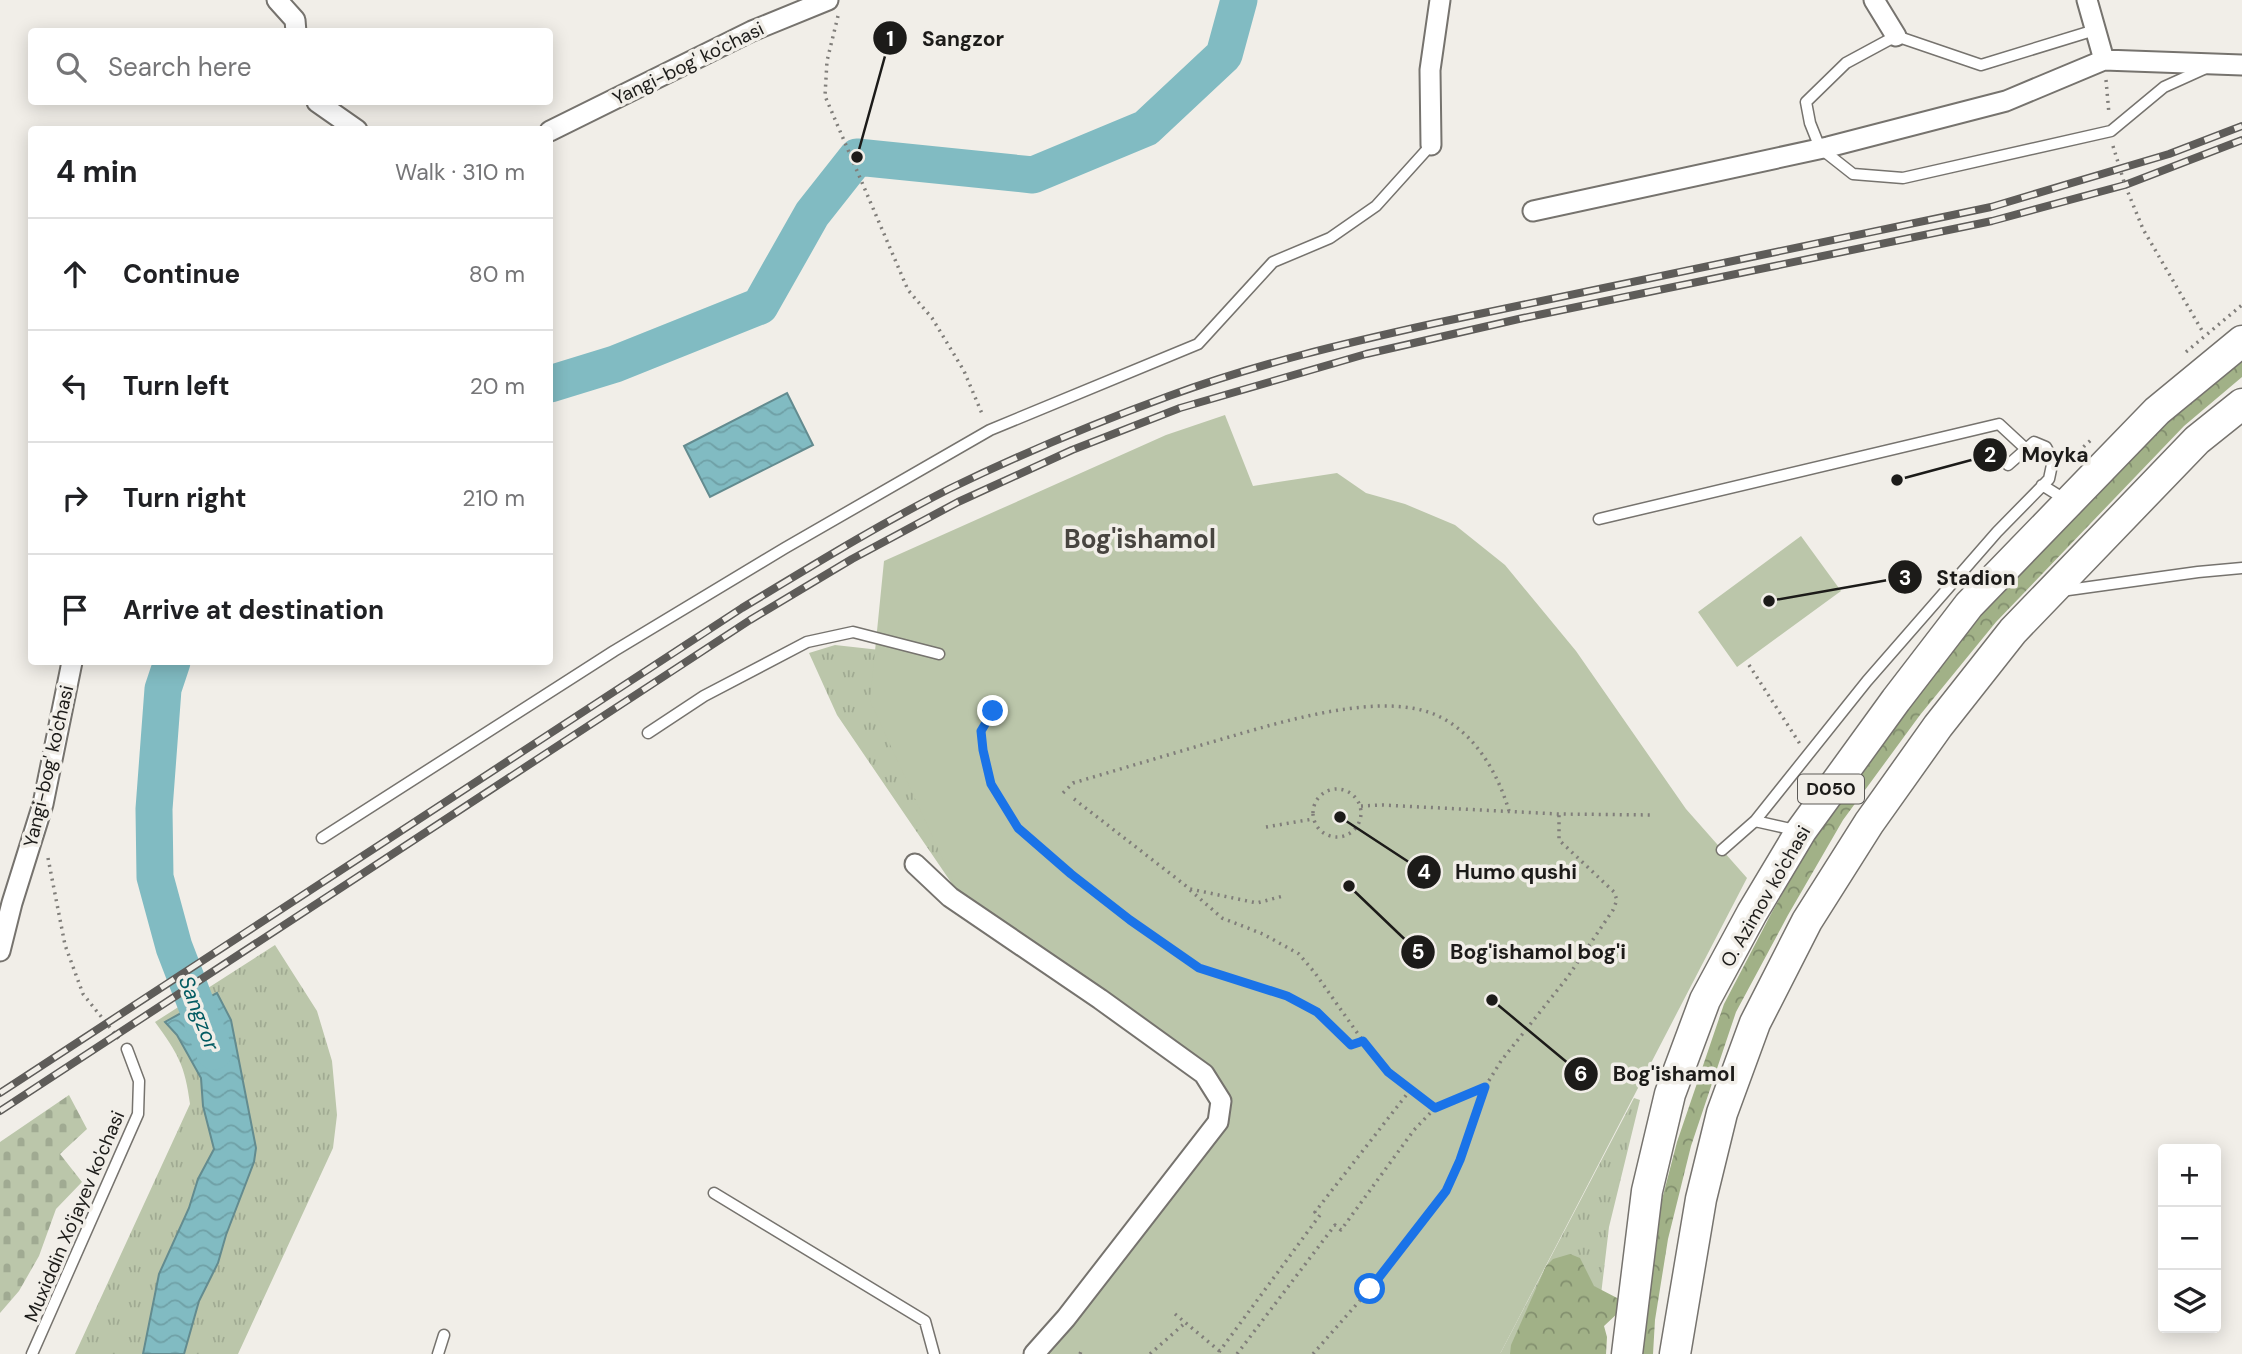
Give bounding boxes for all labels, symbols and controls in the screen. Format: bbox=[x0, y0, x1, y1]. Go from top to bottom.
street label: Yangi-bog' ko'chasi bbox=[608, 16, 768, 111]
callout: Sangzor bbox=[872, 17, 1018, 59]
text: 1 bbox=[886, 25, 894, 53]
text: Sangzor bbox=[922, 25, 1004, 53]
search box bbox=[28, 28, 553, 105]
icon: search bbox=[52, 48, 90, 86]
text: Search here bbox=[108, 50, 251, 84]
text: 4 min bbox=[56, 152, 138, 191]
text: Walk · 310 m bbox=[395, 157, 525, 187]
icon: ahead bbox=[56, 255, 94, 293]
text: Continue bbox=[123, 257, 240, 291]
text: 80 m bbox=[469, 259, 525, 289]
icon: left bbox=[56, 367, 94, 405]
text: Turn left bbox=[123, 369, 230, 403]
text: 20 m bbox=[470, 371, 525, 401]
callout: Moyka bbox=[1972, 434, 2102, 476]
text: 2 bbox=[1984, 441, 1996, 469]
text: Moyka bbox=[2021, 441, 2089, 469]
icon: right bbox=[56, 479, 94, 517]
text: Turn right bbox=[123, 481, 247, 515]
text: 210 m bbox=[462, 483, 525, 513]
district label: Bog'ishamol bbox=[1064, 522, 1216, 556]
callout: Stadion bbox=[1887, 556, 2030, 598]
text: 3 bbox=[1899, 564, 1911, 592]
text: Stadion bbox=[1936, 564, 2016, 592]
icon: arrive bbox=[56, 591, 94, 629]
text: Arrive at destination bbox=[123, 593, 384, 627]
street label: Yangi-bog' ko'chasi bbox=[18, 683, 79, 850]
route end bbox=[977, 695, 1008, 726]
road number: D050 bbox=[1798, 774, 1864, 804]
street label: O. Azimov ko'chasi bbox=[1715, 821, 1816, 972]
callout: Humo qushi bbox=[1406, 851, 1591, 893]
text: 4 bbox=[1417, 858, 1431, 886]
text: Humo qushi bbox=[1455, 858, 1577, 886]
callout: Bog'ishamol bog'i bbox=[1401, 931, 1639, 973]
text: 5 bbox=[1411, 938, 1425, 966]
text: Bog'ishamol bog'i bbox=[1450, 938, 1626, 966]
water label: Sangzor bbox=[172, 972, 226, 1055]
callout: Bog'ishamol bbox=[1564, 1053, 1749, 1095]
text: 6 bbox=[1574, 1060, 1588, 1088]
text: Bog'ishamol bbox=[1613, 1060, 1735, 1088]
street label: Muxiddin Xo'jayev ko'chasi bbox=[19, 1107, 130, 1326]
map controls bbox=[2158, 1144, 2221, 1333]
button: + bbox=[2158, 1144, 2221, 1207]
button: − bbox=[2158, 1207, 2221, 1270]
button: layers bbox=[2158, 1270, 2221, 1333]
route start bbox=[1354, 1273, 1385, 1304]

